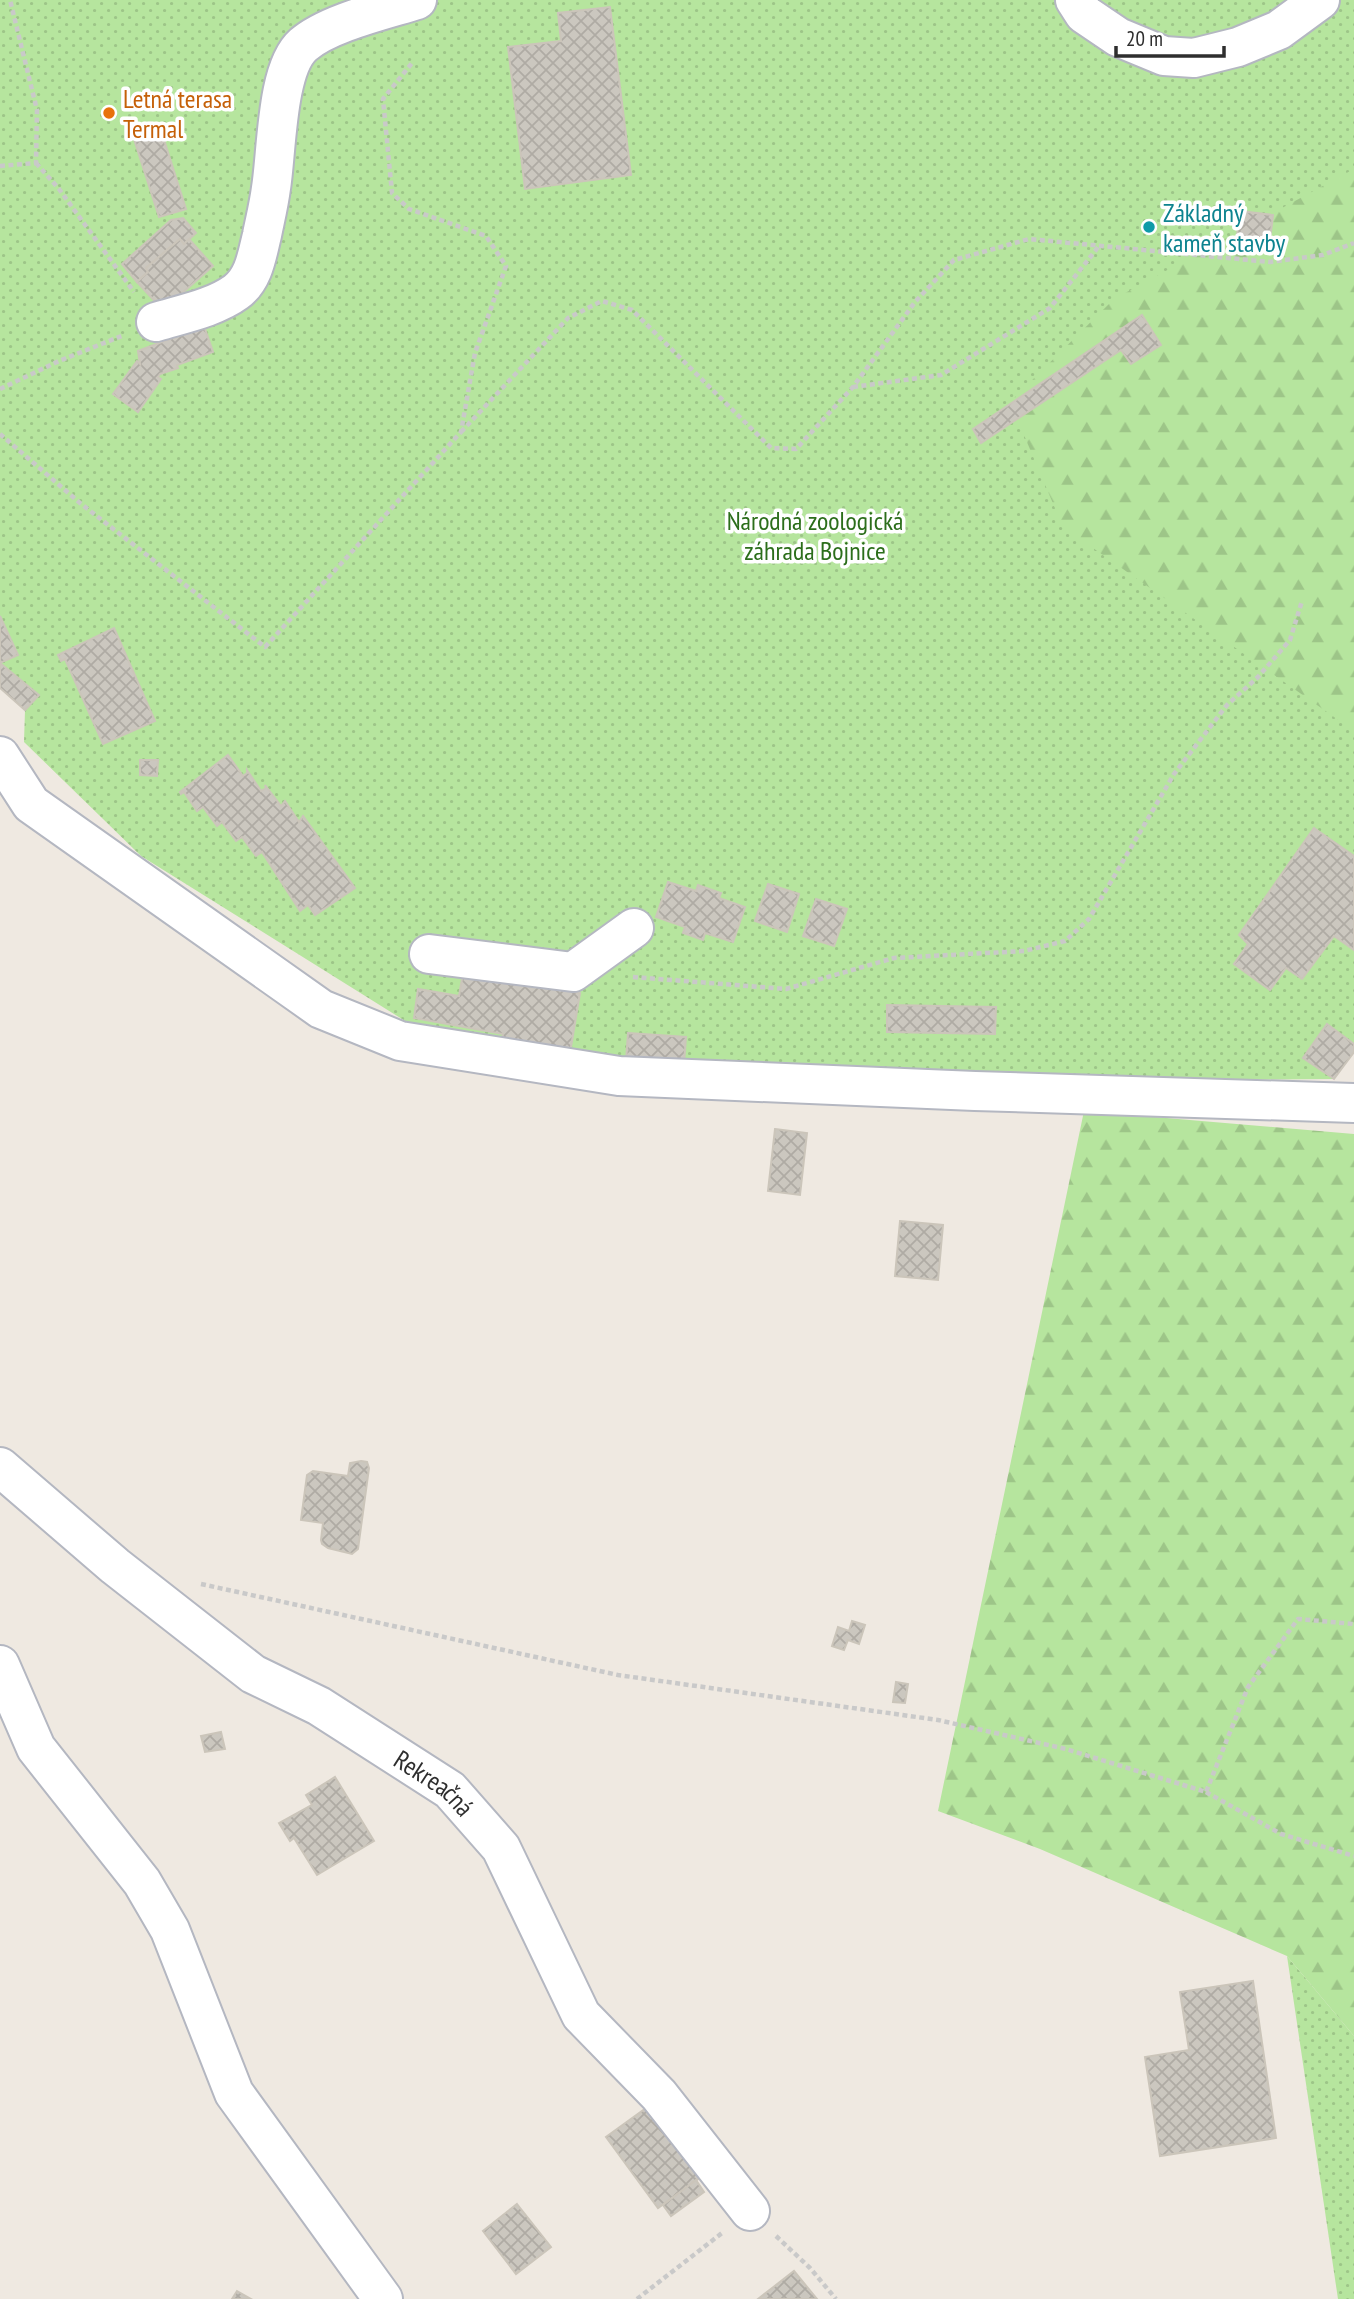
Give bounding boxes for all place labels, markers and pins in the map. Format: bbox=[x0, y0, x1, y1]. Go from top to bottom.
place label: Letná terasa Termal bbox=[123, 82, 232, 145]
marker: Letná terasa Termal bbox=[101, 105, 117, 121]
place label: Základný kameň stavby bbox=[1163, 196, 1286, 259]
marker: Základný kameň stavby bbox=[1141, 219, 1157, 235]

